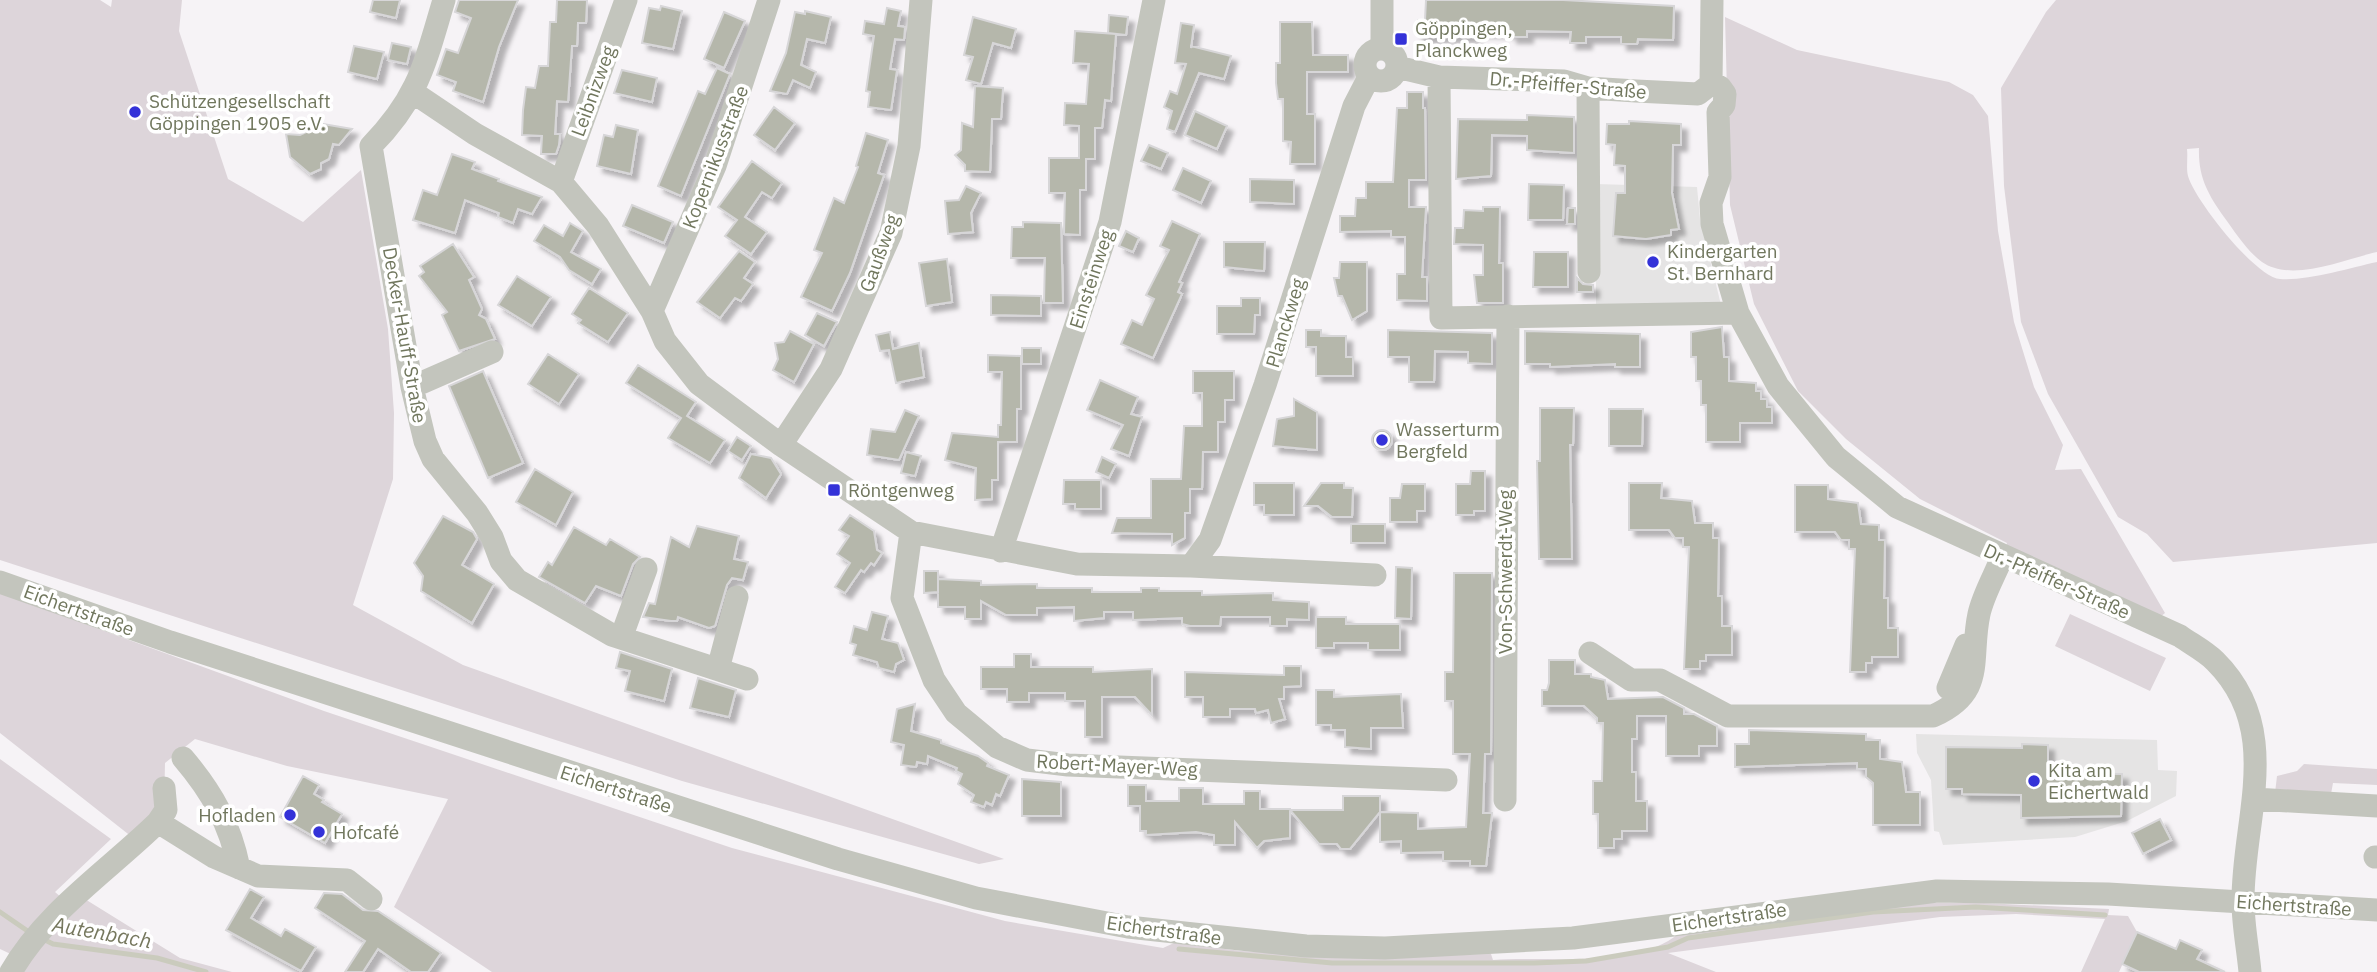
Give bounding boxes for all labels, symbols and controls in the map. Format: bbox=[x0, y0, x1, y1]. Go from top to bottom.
place label: Göppingen, Planckweg bbox=[1415, 16, 1513, 62]
marker: Göppingen, Planckweg bbox=[1393, 31, 1409, 47]
street label: Leibnizweg bbox=[566, 42, 620, 140]
street label: Dr.-Pfeiffer-Straße bbox=[1488, 66, 1648, 104]
street label: Kopernikusstraße bbox=[677, 82, 753, 232]
place label: Schützengesellschaft Göppingen 1905 e.V. bbox=[149, 89, 331, 135]
marker: Schützengesellschaft Göppingen 1905 e.V. bbox=[127, 104, 143, 120]
street label: Gaußweg bbox=[854, 211, 904, 295]
street label: Einsteinweg bbox=[1064, 226, 1118, 332]
place label: Kindergarten St. Bernhard bbox=[1667, 239, 1778, 285]
street label: Decker-Hauff-Straße bbox=[378, 245, 432, 425]
marker: Kindergarten St. Bernhard bbox=[1645, 254, 1661, 270]
street label: Planckweg bbox=[1260, 275, 1310, 371]
place label: Wasserturm Bergfeld bbox=[1396, 417, 1500, 463]
marker: Wasserturm Bergfeld bbox=[1374, 432, 1390, 448]
place label: Röntgenweg bbox=[848, 478, 954, 502]
marker: Röntgenweg bbox=[826, 482, 842, 498]
street label: Von-Schwerdt-Weg bbox=[1493, 490, 1517, 654]
street label: Dr.-Pfeiffer-Straße bbox=[1980, 538, 2134, 624]
street label: Eichertstraße bbox=[21, 579, 137, 641]
street label: Robert-Mayer-Weg bbox=[1036, 749, 1198, 781]
place label: Kita am Eichertwald bbox=[2048, 758, 2149, 804]
street label: Eichertstraße bbox=[557, 760, 675, 818]
marker: Kita am Eichertwald bbox=[2026, 773, 2042, 789]
place label: Hofladen bbox=[198, 803, 276, 827]
marker: Hofladen bbox=[282, 807, 298, 823]
place label: Hofcafé bbox=[333, 820, 399, 844]
marker: Hofcafé bbox=[311, 824, 327, 840]
street label: Eichertstraße bbox=[2235, 889, 2353, 921]
street label: Eichertstraße bbox=[1670, 897, 1788, 937]
water label: Autenbach bbox=[49, 909, 154, 954]
street label: Eichertstraße bbox=[1105, 910, 1223, 950]

